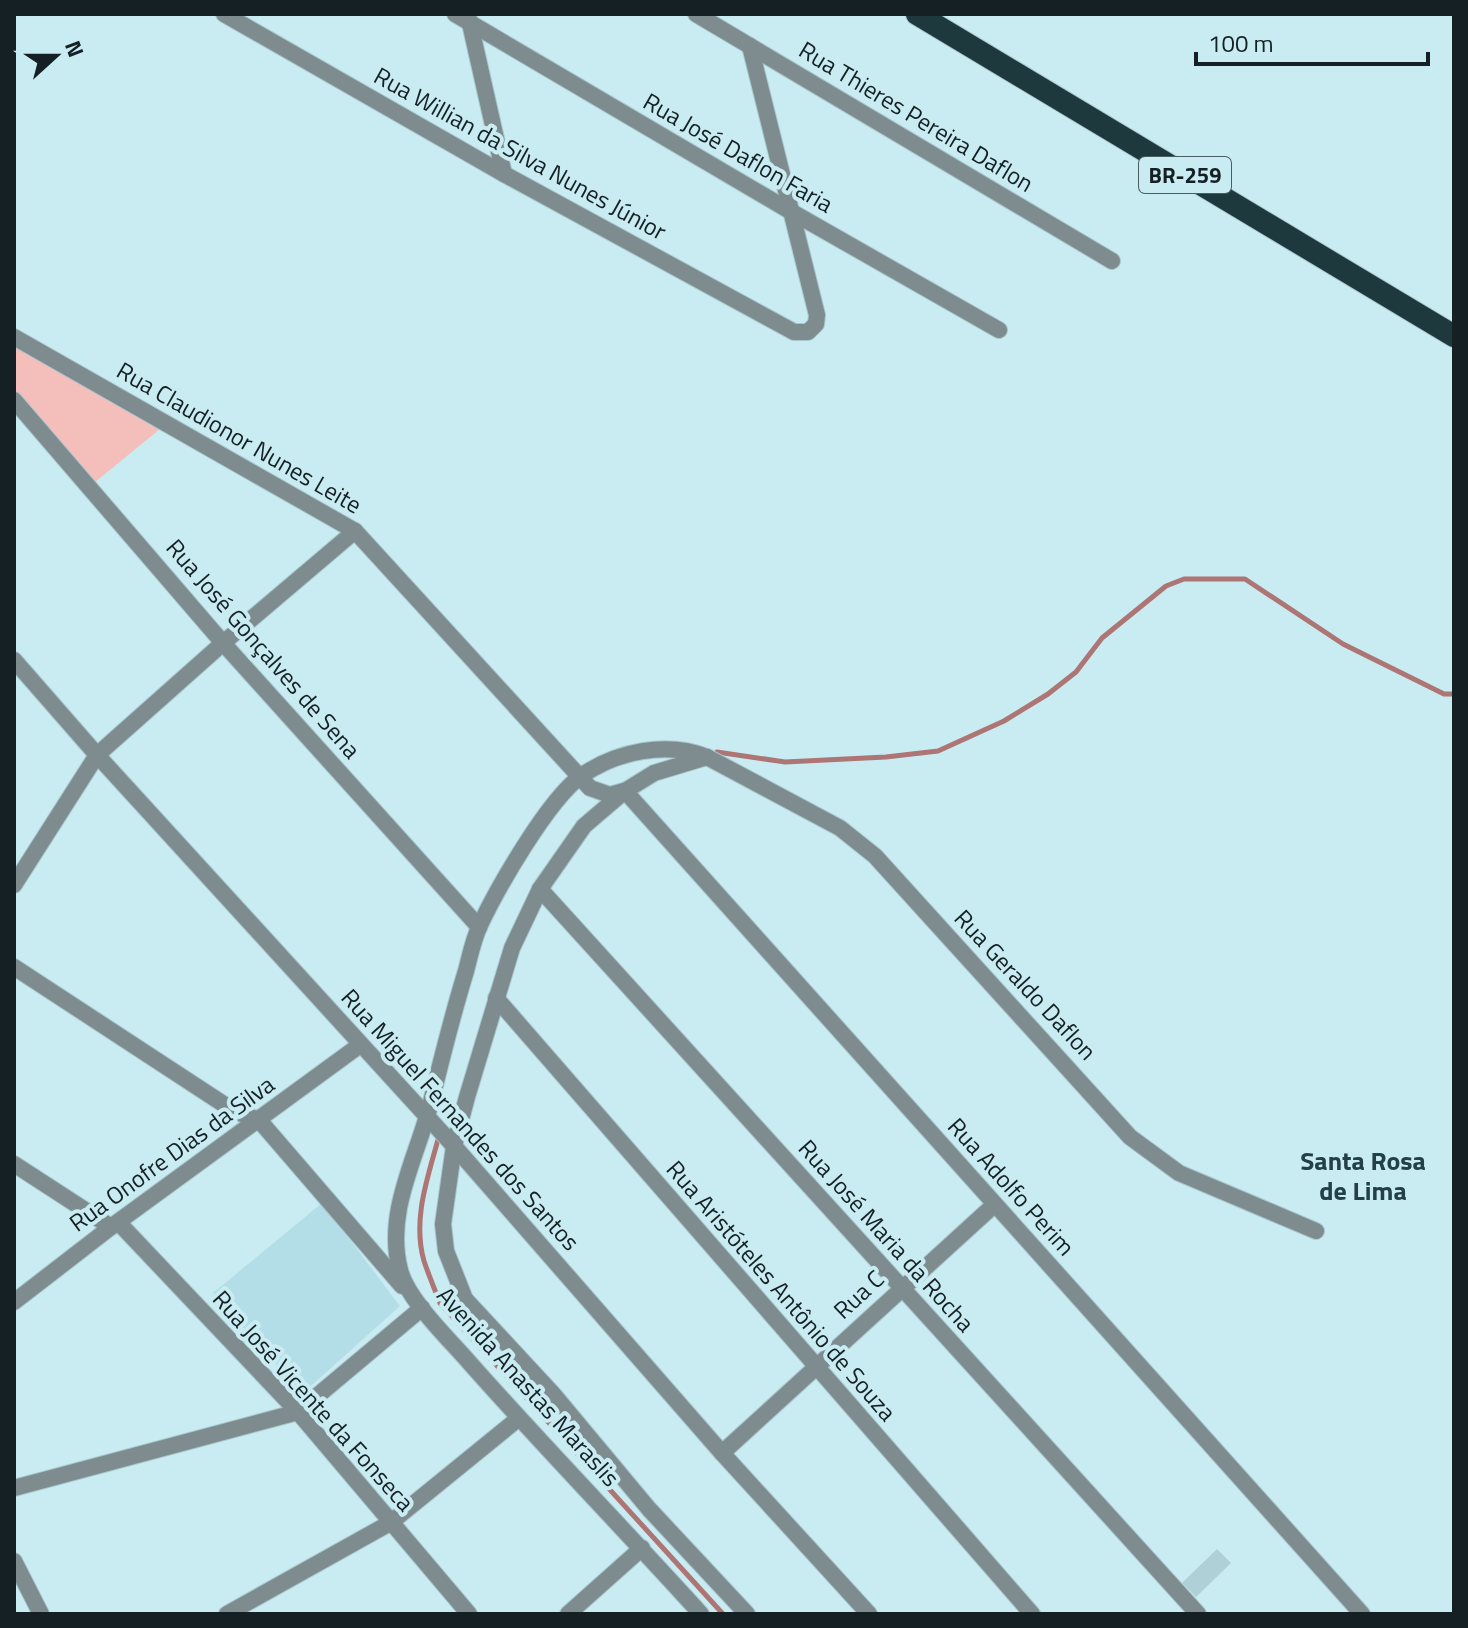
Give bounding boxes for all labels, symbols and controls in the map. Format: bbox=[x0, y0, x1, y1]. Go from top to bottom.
north arrow bbox=[16, 16, 96, 96]
scale bar bbox=[1196, 16, 1428, 66]
text: 100 m bbox=[1208, 25, 1274, 61]
street label: Rua Thieres Pereira Daflon bbox=[792, 32, 1041, 201]
text: N bbox=[56, 36, 93, 62]
street label: Rua Willian da Silva Nunes Júnior bbox=[368, 58, 673, 249]
street label: Rua José Daflon Faria bbox=[637, 83, 840, 221]
road number: BR-259 bbox=[1139, 157, 1231, 193]
street label: Rua Claudionor Nunes Leite bbox=[110, 352, 369, 522]
street label: Rua José Gonçalves de Sena bbox=[158, 530, 370, 766]
street label: Rua Geraldo Daflon bbox=[946, 901, 1105, 1068]
street label: Rua Miguel Fernandes dos Santos bbox=[333, 980, 588, 1258]
street label: Rua Onofre Dias da Silva bbox=[61, 1066, 281, 1240]
street label: Rua Adolfo Perim bbox=[940, 1109, 1084, 1264]
street label: Rua José Maria da Rocha bbox=[790, 1131, 983, 1340]
district label: Santa Rosa de Lima bbox=[1300, 1141, 1426, 1210]
street label: Rua Aristóteles Antônio de Souza bbox=[658, 1152, 905, 1429]
street label: Rua C bbox=[825, 1261, 892, 1327]
street label: Avenida Anastas Maraslis bbox=[429, 1278, 629, 1494]
street label: Rua José Vicente da Fonseca bbox=[204, 1282, 423, 1519]

